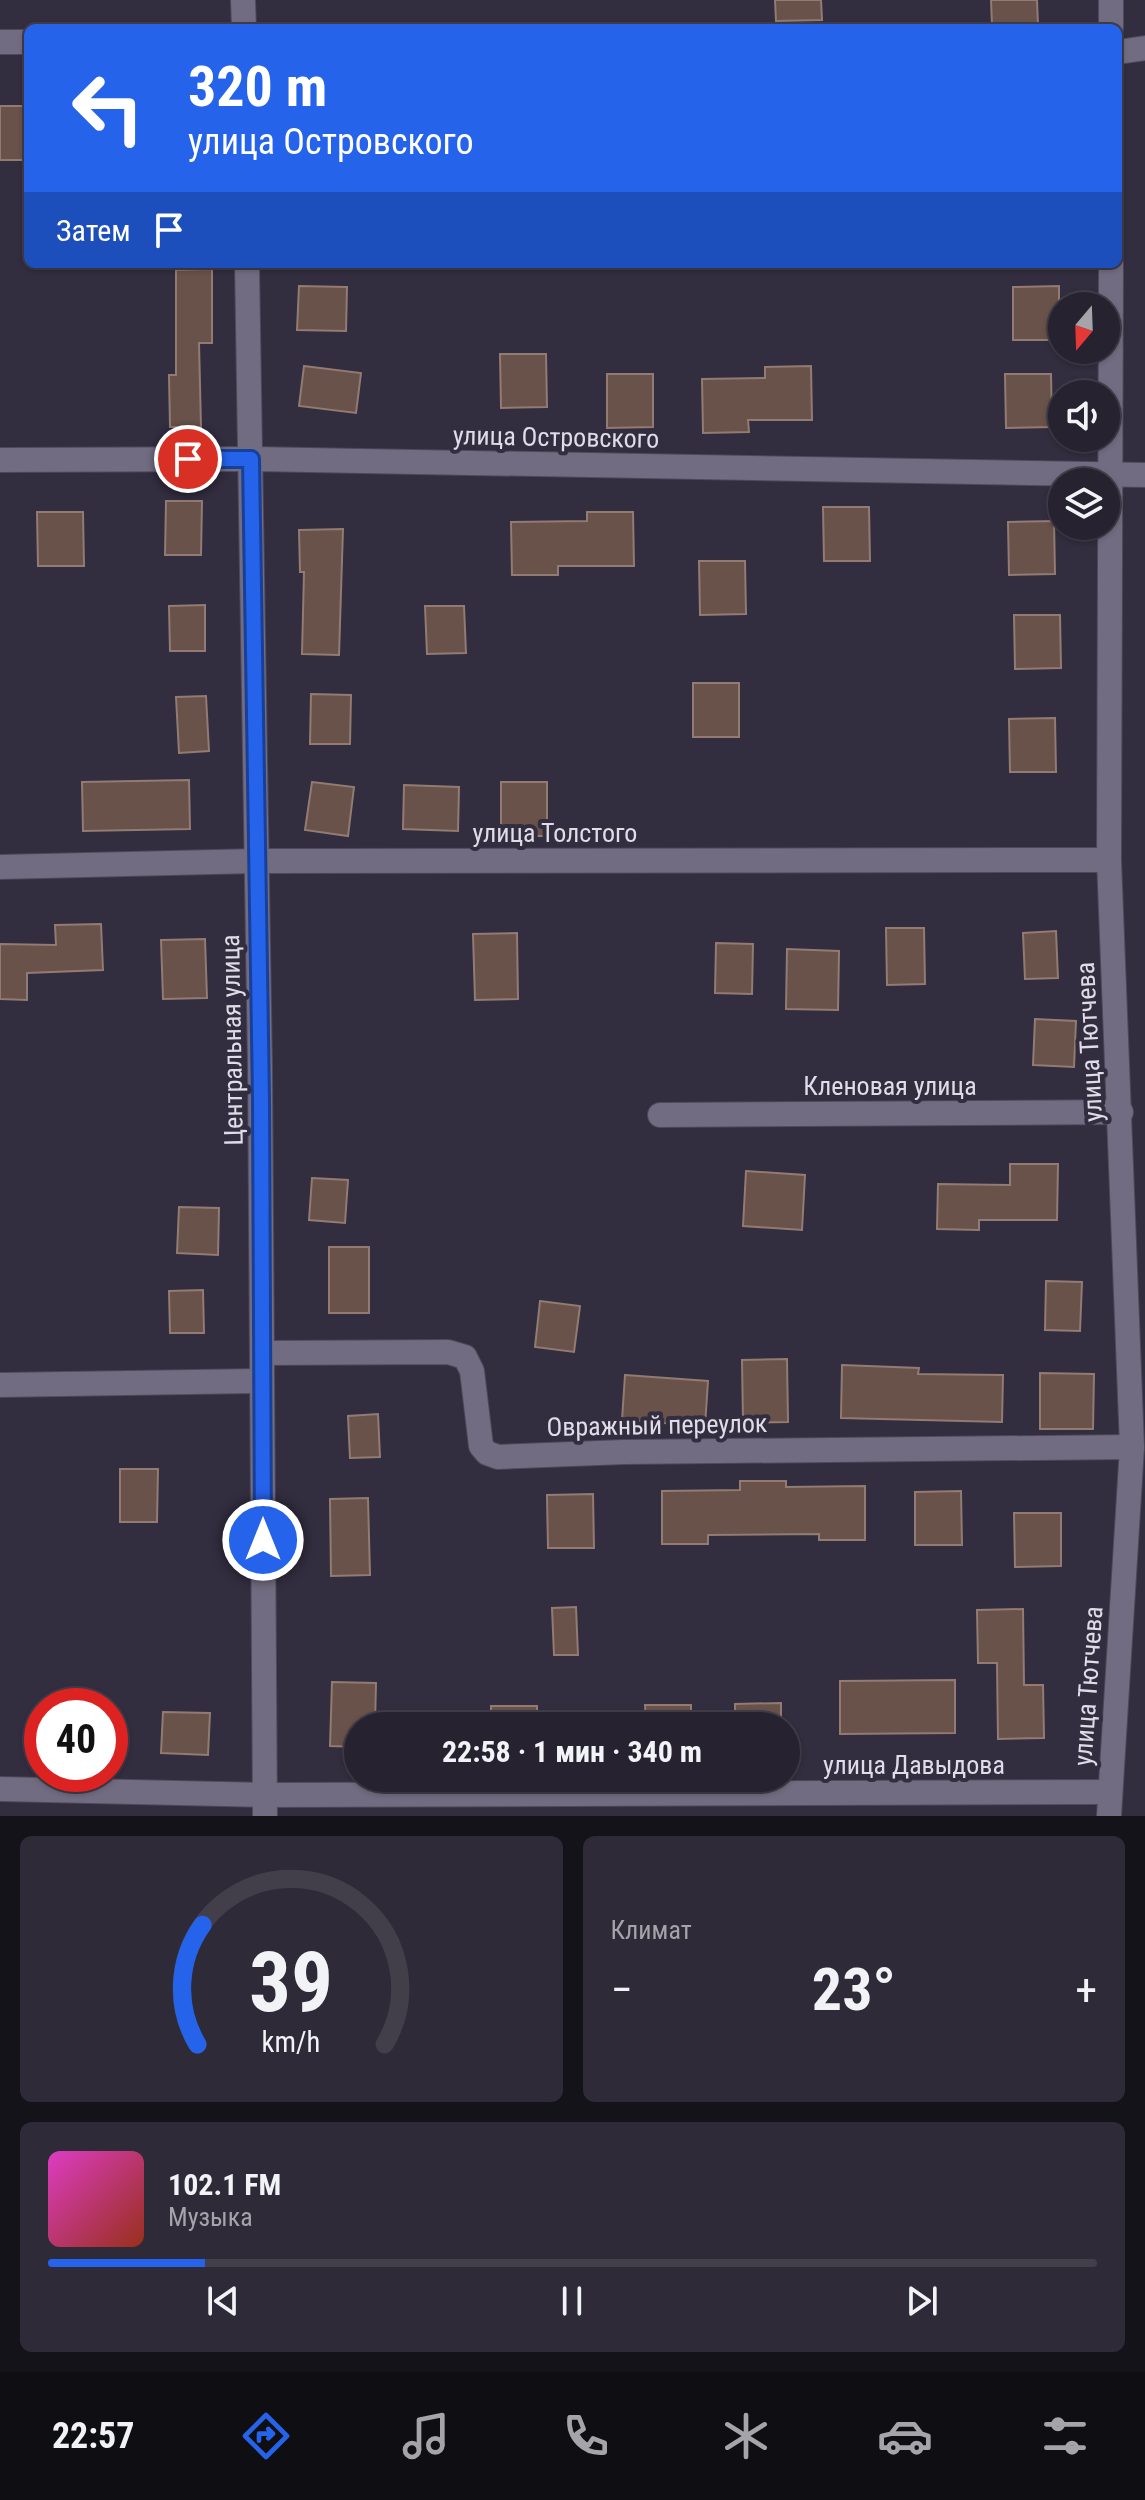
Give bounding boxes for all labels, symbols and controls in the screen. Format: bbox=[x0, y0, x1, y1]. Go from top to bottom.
text: 320 m bbox=[188, 54, 327, 120]
icon: left bbox=[56, 56, 160, 160]
text: улица Островского bbox=[188, 121, 474, 163]
icon: arrive bbox=[147, 208, 191, 252]
text: Затем bbox=[56, 213, 131, 248]
north arrow bbox=[1048, 292, 1120, 364]
map controls bbox=[1048, 292, 1120, 540]
button: sound bbox=[1048, 380, 1120, 452]
street label: улица Островского bbox=[453, 420, 659, 454]
pin bbox=[154, 425, 222, 493]
icon: arrive bbox=[166, 437, 210, 481]
button: layers bbox=[1048, 468, 1120, 540]
street label: улица Толстого bbox=[473, 818, 637, 848]
street label: Центральная улица bbox=[215, 934, 249, 1146]
street label: улица Тютчева bbox=[1070, 961, 1108, 1123]
street label: Кленовая улица bbox=[803, 1071, 977, 1101]
street label: Овражный переулок bbox=[546, 1408, 768, 1442]
position arrow bbox=[221, 1498, 305, 1582]
street label: улица Тютчева bbox=[1067, 1605, 1109, 1767]
speed limit sign: 40 bbox=[24, 1688, 128, 1792]
text: 22:58 · 1 мин · 340 m bbox=[442, 1734, 702, 1769]
street label: улица Давыдова bbox=[823, 1750, 1005, 1780]
text: Климат bbox=[611, 1915, 692, 1945]
text: 39 bbox=[249, 1934, 333, 2031]
text: 23° bbox=[812, 1954, 896, 2025]
text: − bbox=[611, 1964, 633, 2016]
text: + bbox=[1075, 1964, 1097, 2016]
text: km/h bbox=[262, 2025, 321, 2059]
text: 102.1 FM bbox=[168, 2167, 281, 2202]
text: Музыка bbox=[168, 2202, 253, 2232]
icon: previous bbox=[201, 2279, 245, 2323]
icon: pause bbox=[550, 2279, 594, 2323]
icon: next bbox=[900, 2279, 944, 2323]
icon: directions bbox=[238, 2408, 294, 2464]
icon: music bbox=[398, 2408, 454, 2464]
icon: phone bbox=[558, 2408, 614, 2464]
icon: climate bbox=[718, 2408, 774, 2464]
icon: car bbox=[877, 2408, 933, 2464]
icon: filters bbox=[1037, 2408, 1093, 2464]
text: 22:57 bbox=[52, 2415, 135, 2457]

